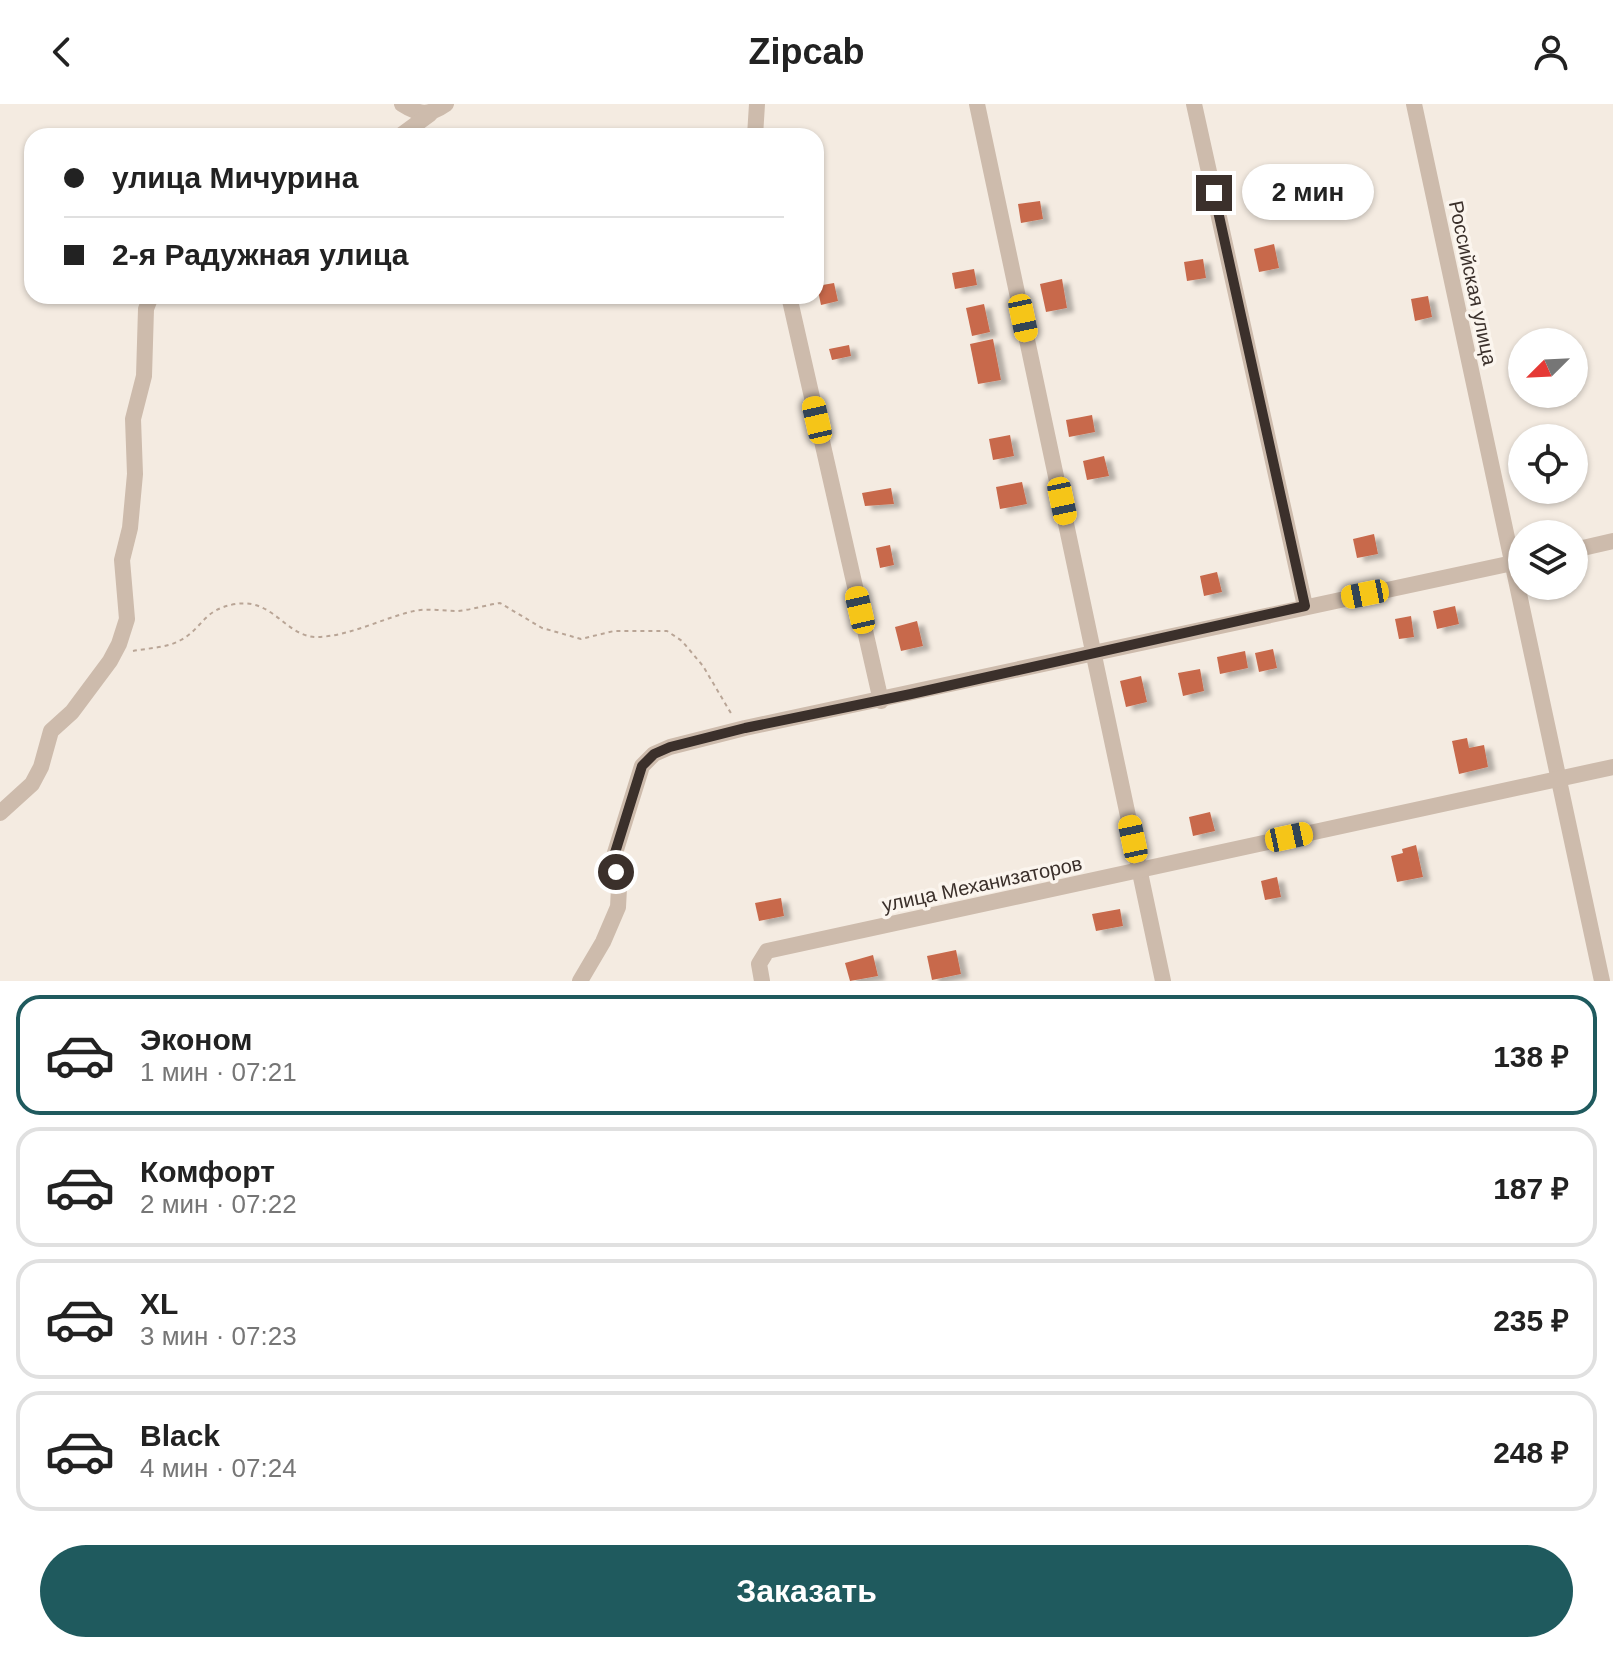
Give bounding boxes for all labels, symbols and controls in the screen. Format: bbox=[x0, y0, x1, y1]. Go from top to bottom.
icon: back bbox=[40, 30, 84, 74]
icon: person bbox=[1529, 30, 1573, 74]
text: Zipcab bbox=[748, 31, 865, 72]
text: улица Мичурина bbox=[112, 161, 358, 194]
callout: 2 мин bbox=[1242, 165, 1374, 221]
route end bbox=[1196, 175, 1232, 211]
text: 2 мин bbox=[1272, 177, 1344, 207]
street label: Российская улица bbox=[1445, 199, 1501, 368]
text: 2-я Радужная улица bbox=[112, 238, 408, 271]
car bbox=[1006, 292, 1040, 344]
north arrow bbox=[1508, 328, 1588, 408]
map controls bbox=[1508, 328, 1588, 600]
car bbox=[800, 394, 834, 446]
button: locate bbox=[1508, 424, 1588, 504]
car bbox=[1045, 475, 1079, 527]
button: layers bbox=[1508, 520, 1588, 600]
car bbox=[1339, 578, 1391, 610]
car bbox=[843, 584, 877, 636]
car bbox=[1116, 813, 1150, 865]
car bbox=[1263, 820, 1315, 854]
street label: улица Механизаторов bbox=[880, 852, 1084, 916]
route start bbox=[598, 854, 634, 890]
icon: car bbox=[44, 1019, 116, 1091]
text: Эконом bbox=[140, 1023, 253, 1056]
text: 138 ₽ bbox=[1493, 1040, 1569, 1073]
text: 1 мин · 07:21 bbox=[140, 1057, 297, 1087]
icon: car bbox=[44, 1151, 116, 1223]
text: Комфорт bbox=[140, 1155, 275, 1188]
text: 187 ₽ bbox=[1493, 1172, 1569, 1205]
text: 2 мин · 07:22 bbox=[140, 1189, 297, 1219]
icon: car bbox=[44, 1283, 116, 1355]
text: XL bbox=[140, 1287, 178, 1320]
text: 235 ₽ bbox=[1493, 1304, 1569, 1337]
text: 3 мин · 07:23 bbox=[140, 1321, 297, 1351]
icon: car bbox=[44, 1415, 116, 1487]
text: Black bbox=[140, 1419, 220, 1452]
text: 248 ₽ bbox=[1493, 1436, 1569, 1469]
text: 4 мин · 07:24 bbox=[140, 1453, 297, 1483]
button: Заказать bbox=[40, 1545, 1573, 1637]

